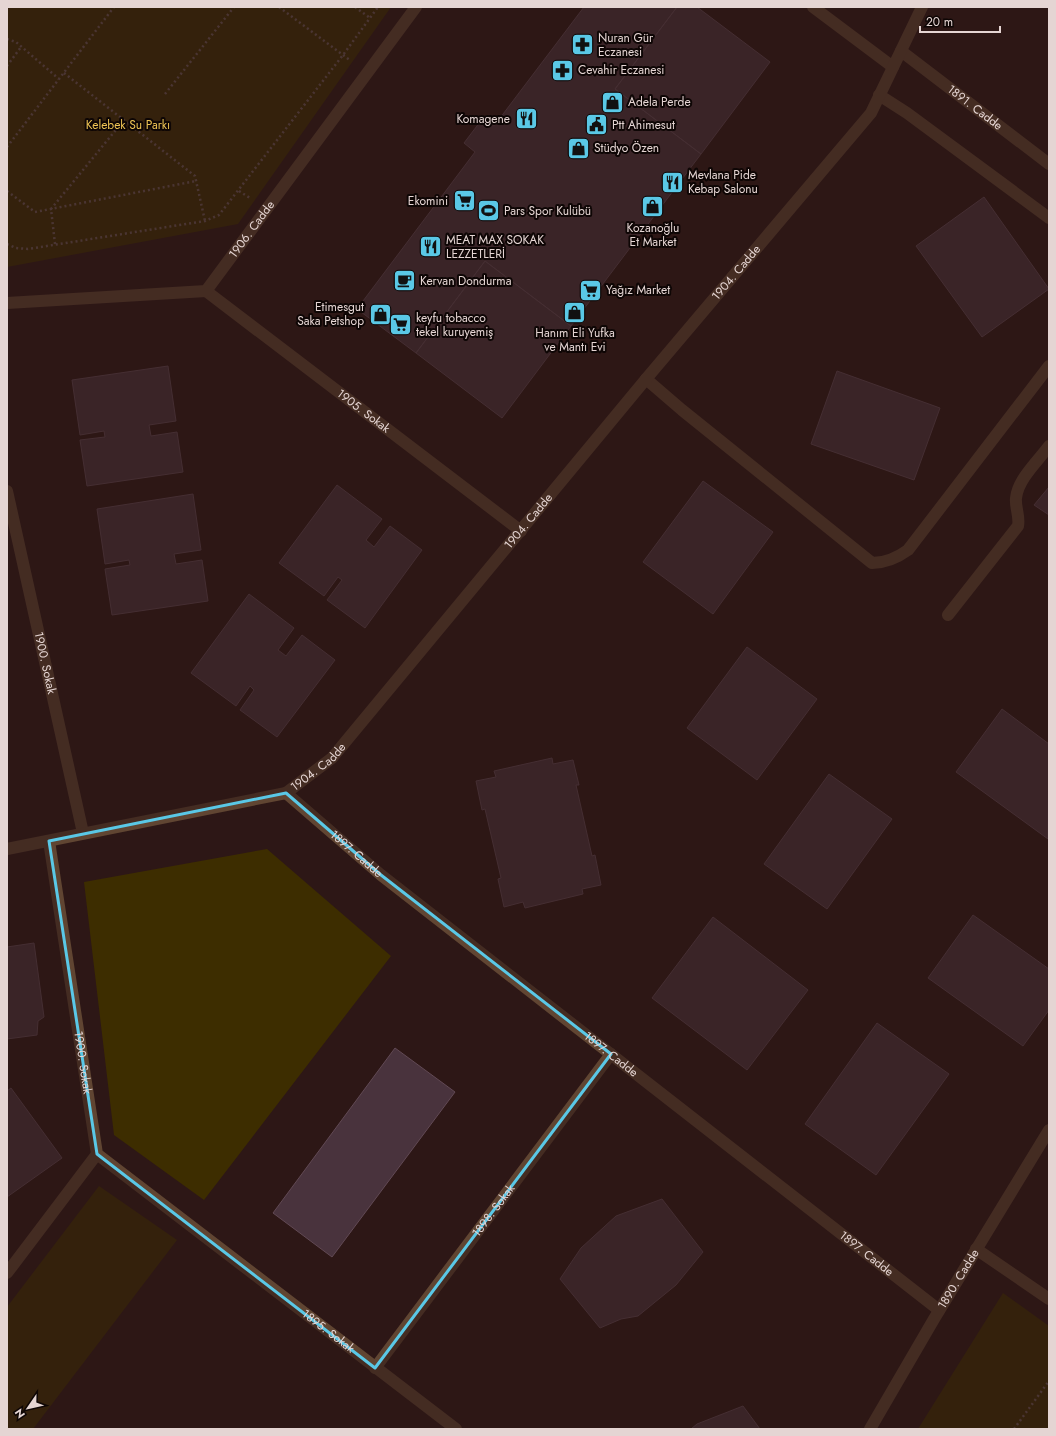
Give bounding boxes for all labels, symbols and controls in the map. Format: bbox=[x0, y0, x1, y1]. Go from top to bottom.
scale bar bbox=[920, 8, 1000, 34]
text: 20 m bbox=[926, 13, 953, 31]
place label: Nuran Gür Eczanesi bbox=[598, 29, 654, 61]
pharmacy icon: Nuran Gür Eczanesi bbox=[569, 32, 595, 58]
pharmacy icon: Cevahir Eczanesi bbox=[550, 57, 576, 83]
place label: Cevahir Eczanesi bbox=[578, 61, 664, 79]
street label: 1891. Cadde bbox=[943, 80, 1006, 134]
shop icon: Adela Perde bbox=[600, 89, 626, 115]
place label: Adela Perde bbox=[628, 93, 691, 111]
restaurant icon: Komagene bbox=[513, 106, 539, 132]
place label: Komagene bbox=[456, 110, 510, 128]
public building icon: Ptt Ahimesut bbox=[583, 112, 609, 138]
park label: Kelebek Su Parkı bbox=[86, 116, 170, 134]
place label: Ptt Ahimesut bbox=[612, 116, 675, 134]
shop icon: Stüdyo Özen bbox=[565, 135, 591, 161]
place label: Stüdyo Özen bbox=[594, 139, 659, 157]
place label: Mevlana Pide Kebap Salonu bbox=[688, 166, 758, 198]
restaurant icon: Mevlana Pide Kebap Salonu bbox=[659, 169, 685, 195]
supermarket icon: Ekomini bbox=[451, 188, 477, 214]
place label: Ekomini bbox=[408, 192, 448, 210]
shop icon: Kozanoğlu Et Market bbox=[640, 194, 666, 220]
street label: 1906. Cadde bbox=[224, 197, 279, 262]
sports icon: Pars Spor Kulübü bbox=[476, 198, 502, 224]
place label: Pars Spor Kulübü bbox=[504, 202, 591, 220]
place label: Kozanoğlu Et Market bbox=[627, 219, 679, 251]
place label: MEAT MAX SOKAK LEZZETLERİ bbox=[446, 231, 544, 263]
restaurant icon: MEAT MAX SOKAK LEZZETLERİ bbox=[417, 234, 443, 260]
street label: 1904. Cadde bbox=[707, 241, 765, 304]
cafe icon: Kervan Dondurma bbox=[392, 268, 418, 294]
place label: Kervan Dondurma bbox=[420, 272, 512, 290]
supermarket icon: Yağız Market bbox=[578, 277, 604, 303]
place label: Yağız Market bbox=[606, 281, 670, 299]
place label: Etimesgut Saka Petshop bbox=[297, 298, 364, 330]
shop icon: Hanım Eli Yufka ve Mantı Evi bbox=[562, 299, 588, 325]
shop icon: Etimesgut Saka Petshop bbox=[367, 301, 393, 327]
place label: keyfu tobacco tekel kuruyemiş bbox=[416, 309, 493, 341]
supermarket icon: keyfu tobacco tekel kuruyemiş bbox=[388, 312, 414, 338]
place label: Hanım Eli Yufka ve Mantı Evi bbox=[535, 324, 615, 356]
street label: 1905. Sokak bbox=[333, 385, 395, 438]
street label: 1904. Cadde bbox=[500, 489, 557, 553]
street label: 1900. Sokak bbox=[30, 630, 61, 696]
street label: 1904. Cadde bbox=[287, 739, 350, 796]
street label: 1897. Cadde bbox=[326, 826, 387, 882]
street label: 1897. Cadde bbox=[580, 1027, 642, 1081]
street label: 1900. Sokak bbox=[69, 1030, 97, 1096]
street label: 1898. Sokak bbox=[468, 1180, 520, 1241]
street label: 1897. Cadde bbox=[835, 1226, 897, 1280]
street label: 1890. Cadde bbox=[933, 1246, 983, 1312]
street label: 1895. Sokak bbox=[298, 1305, 359, 1358]
north arrow bbox=[8, 1388, 48, 1428]
text: N bbox=[11, 1405, 29, 1422]

